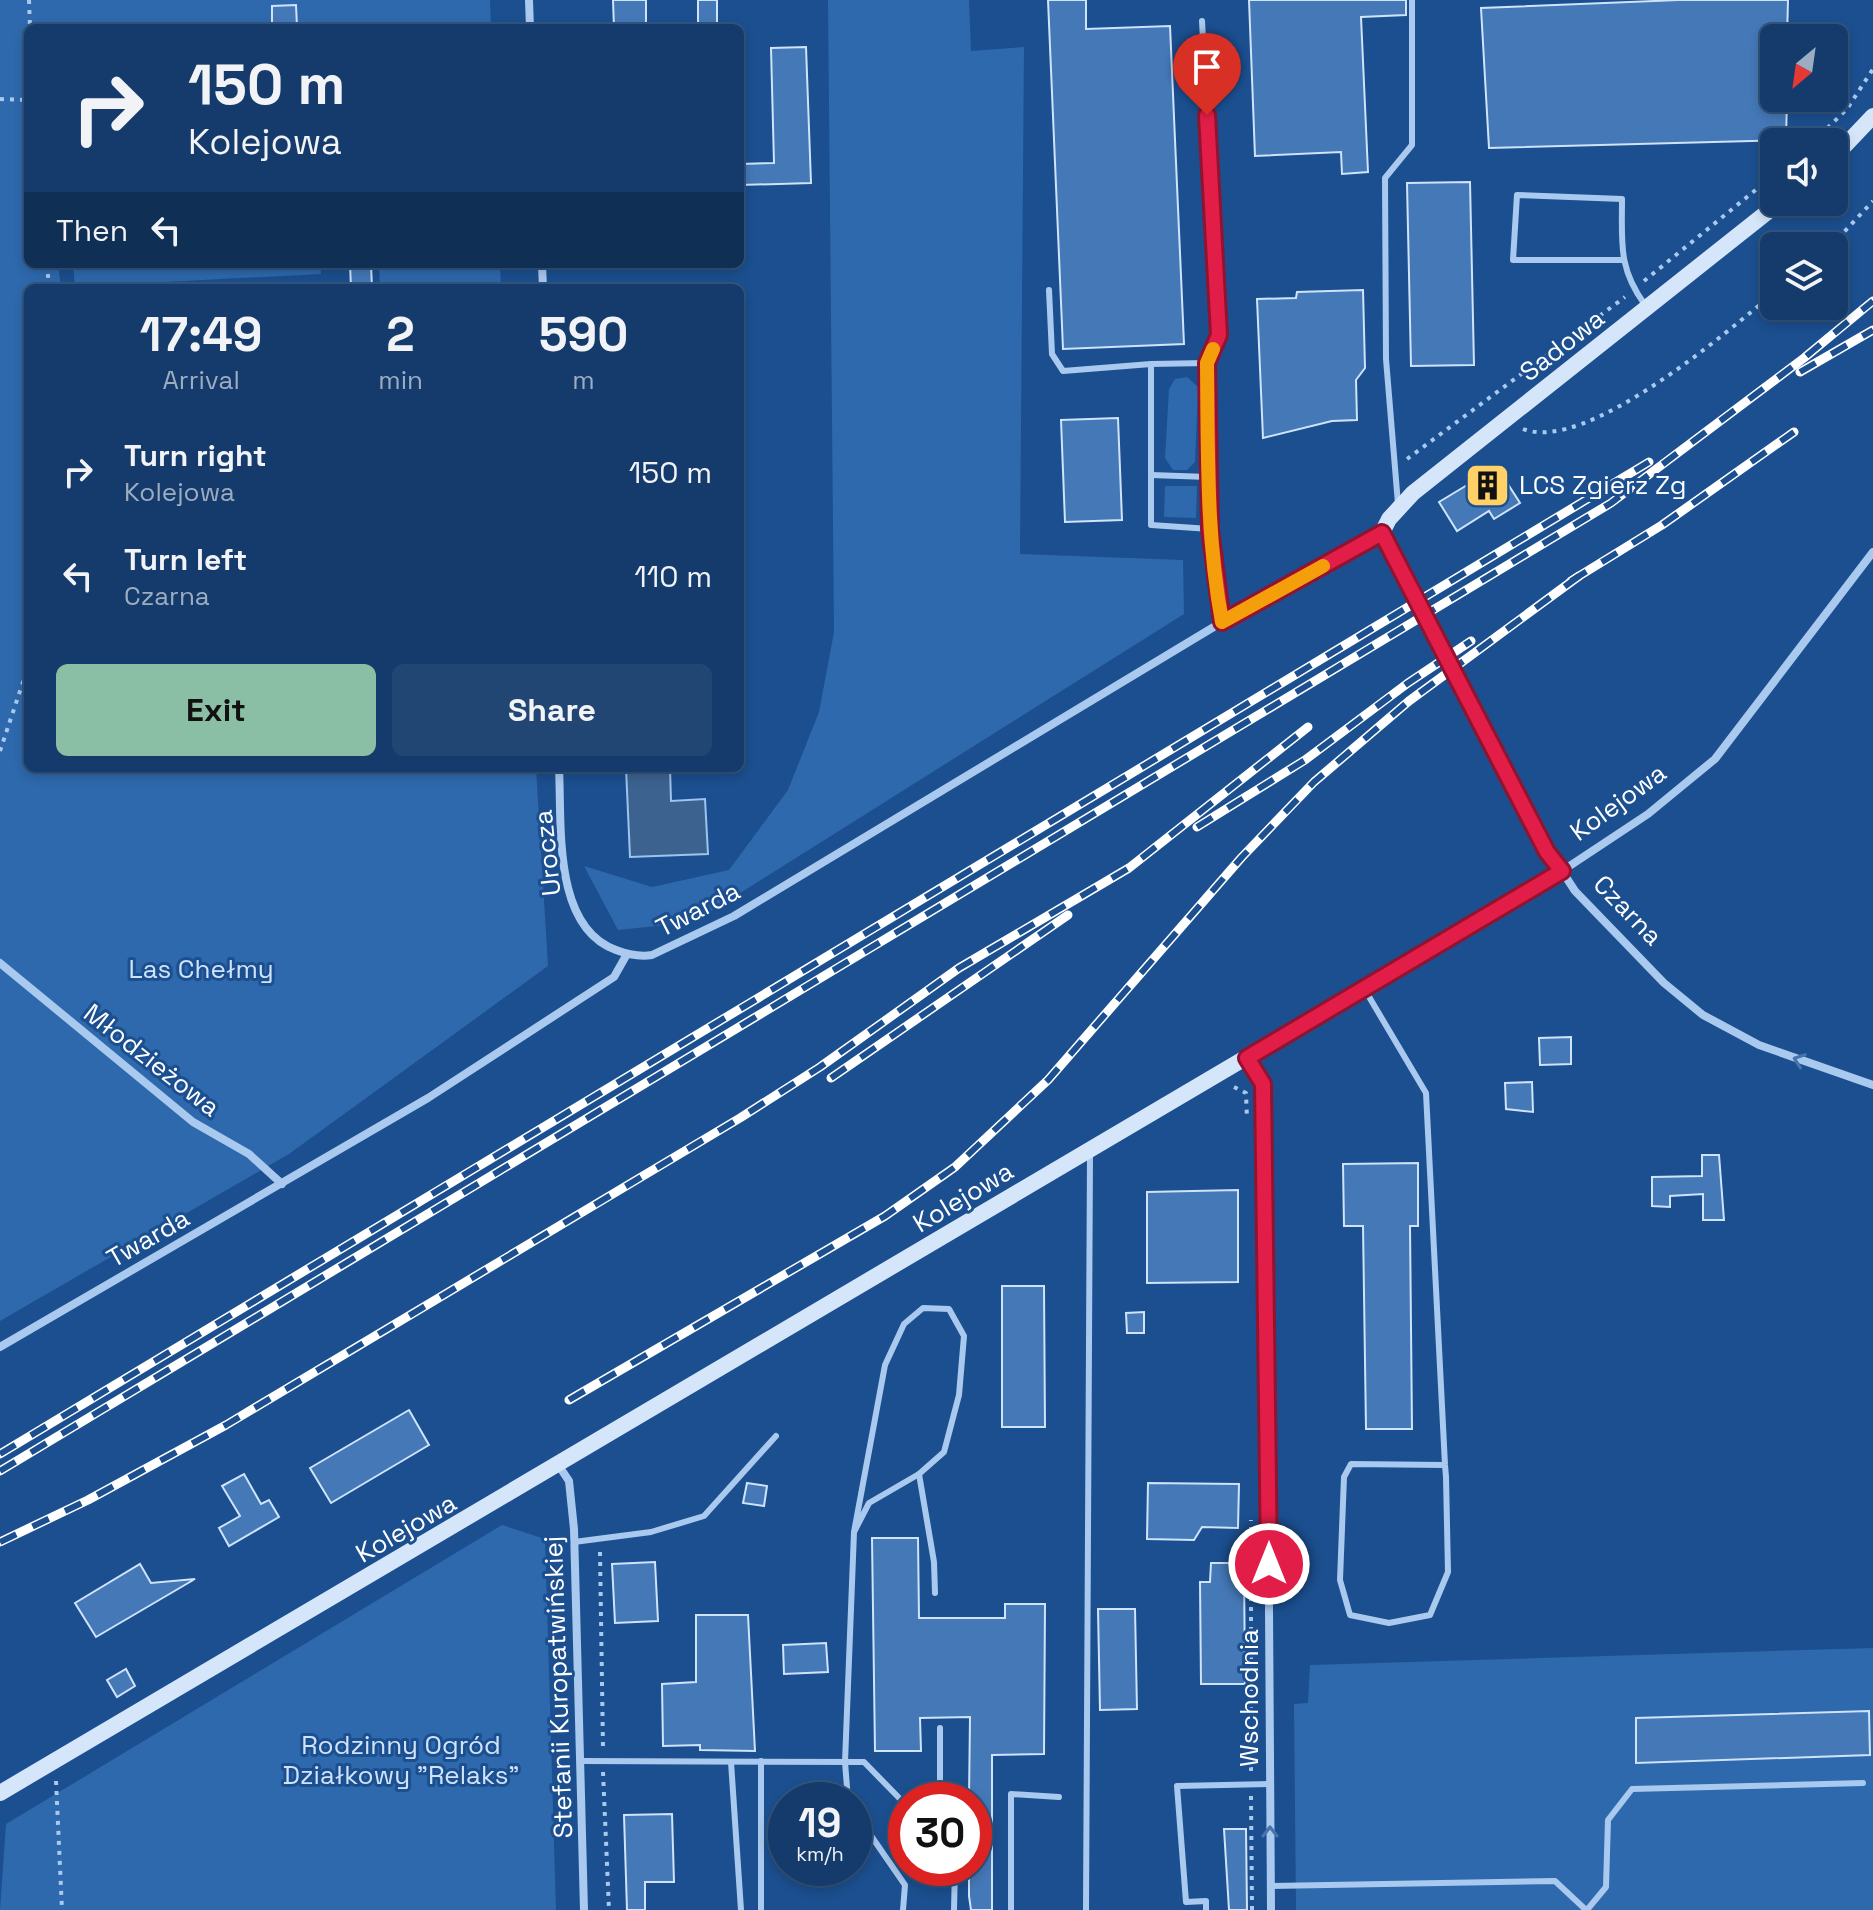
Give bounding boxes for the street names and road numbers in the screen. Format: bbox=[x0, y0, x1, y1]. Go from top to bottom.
street label: Sadowa bbox=[1513, 301, 1611, 389]
street label: Kolejowa bbox=[1563, 756, 1673, 848]
street label: Urocza bbox=[526, 808, 568, 898]
street label: Czarna bbox=[1586, 867, 1670, 953]
street label: Twarda bbox=[650, 873, 746, 945]
street label: Młodzieżowa bbox=[77, 996, 227, 1124]
street label: Kolejowa bbox=[907, 1154, 1019, 1240]
street label: Twarda bbox=[101, 1201, 195, 1275]
street label: Kolejowa bbox=[349, 1486, 463, 1570]
street label: Stefanii Kuropatwińskiej bbox=[536, 1535, 580, 1839]
street label: Wschodnia bbox=[1232, 1629, 1266, 1767]

